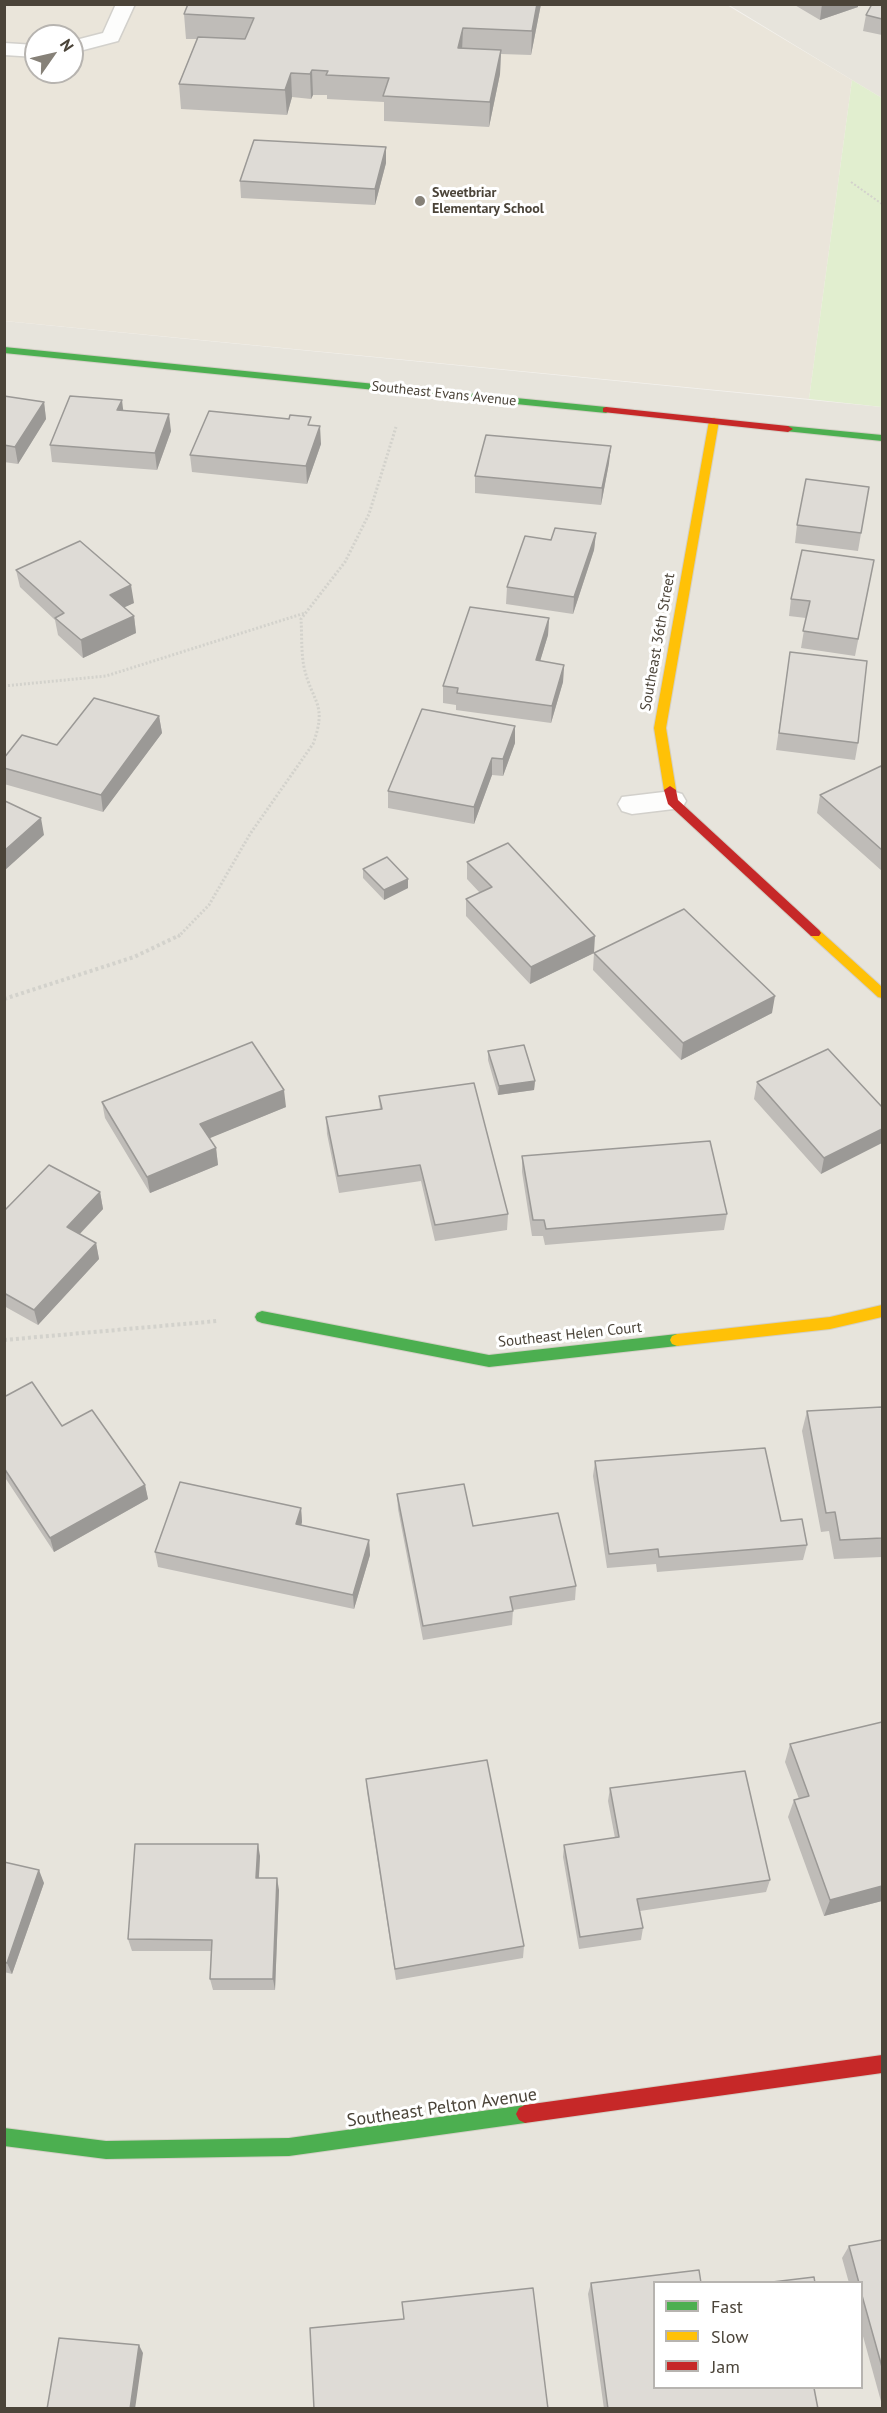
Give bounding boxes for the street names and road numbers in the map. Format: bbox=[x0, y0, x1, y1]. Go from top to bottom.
street label: Southeast Evans Avenue bbox=[371, 378, 517, 410]
street label: Southeast 36th Street bbox=[637, 572, 679, 712]
street label: Southeast Helen Court bbox=[497, 1318, 643, 1352]
street label: Southeast Pelton Avenue bbox=[346, 2084, 538, 2132]

